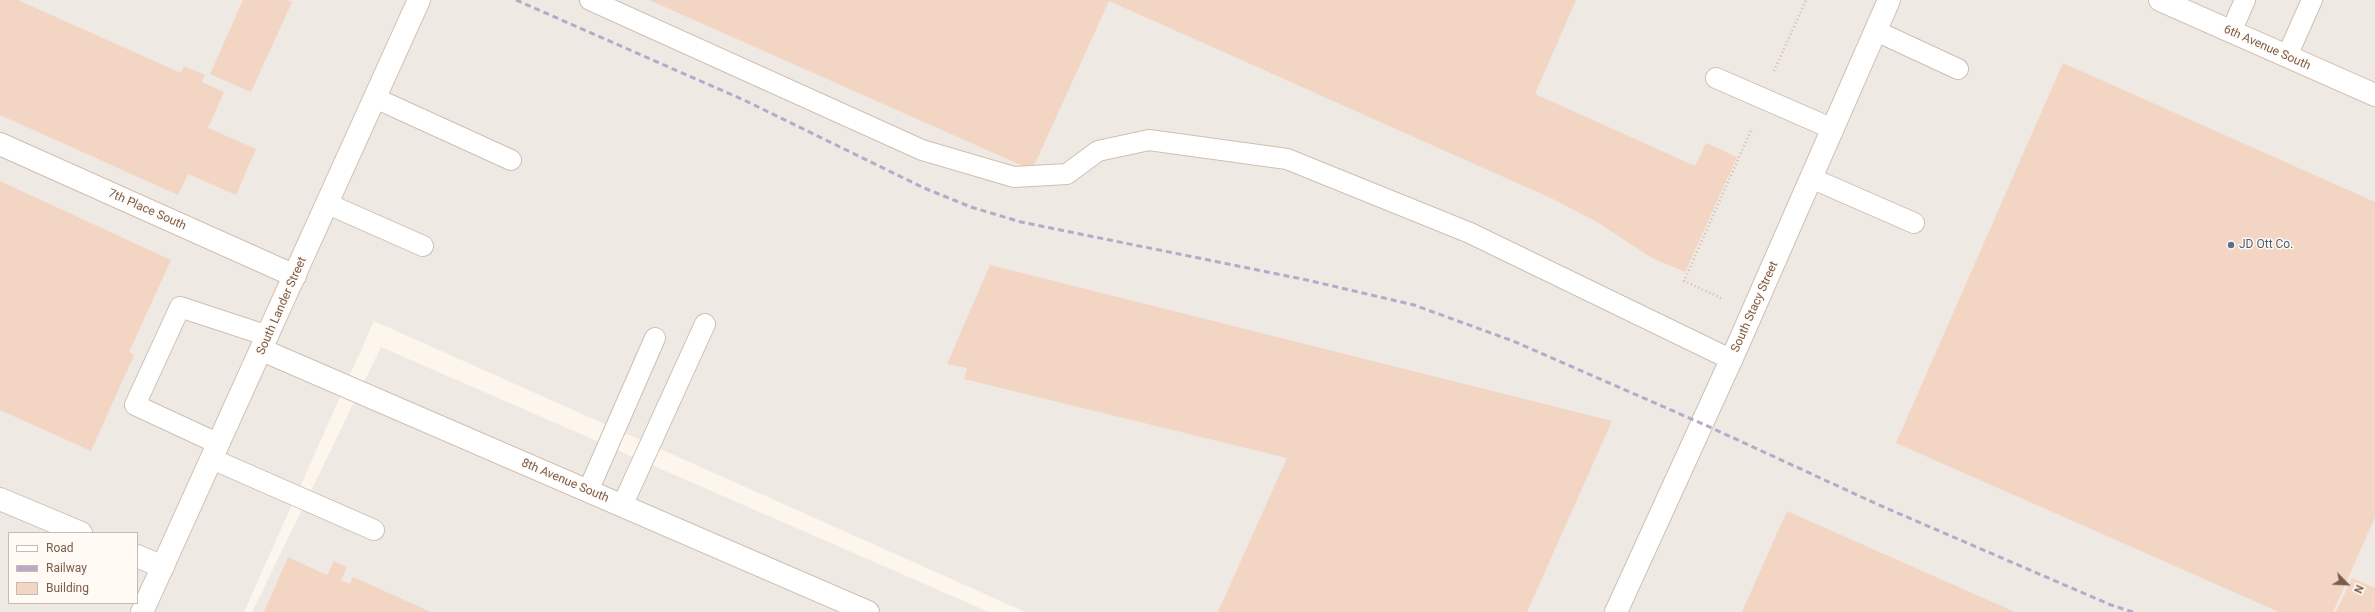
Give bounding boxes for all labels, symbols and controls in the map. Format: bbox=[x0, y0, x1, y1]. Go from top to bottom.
street label: 6th Avenue South bbox=[2221, 22, 2313, 74]
street label: 7th Place South bbox=[106, 186, 188, 234]
place label: JD Ott Co. bbox=[2239, 238, 2293, 252]
marker: JD Ott Co. bbox=[2226, 240, 2236, 250]
street label: South Lander Street bbox=[254, 255, 310, 357]
street label: South Stacy Street bbox=[1728, 259, 1782, 355]
street label: 8th Avenue South bbox=[519, 456, 611, 506]
legend bbox=[8, 532, 138, 604]
text: Road bbox=[46, 541, 74, 555]
text: Railway bbox=[46, 561, 87, 575]
north arrow bbox=[2327, 564, 2367, 604]
text: Building bbox=[46, 581, 89, 595]
text: N bbox=[2351, 583, 2366, 595]

